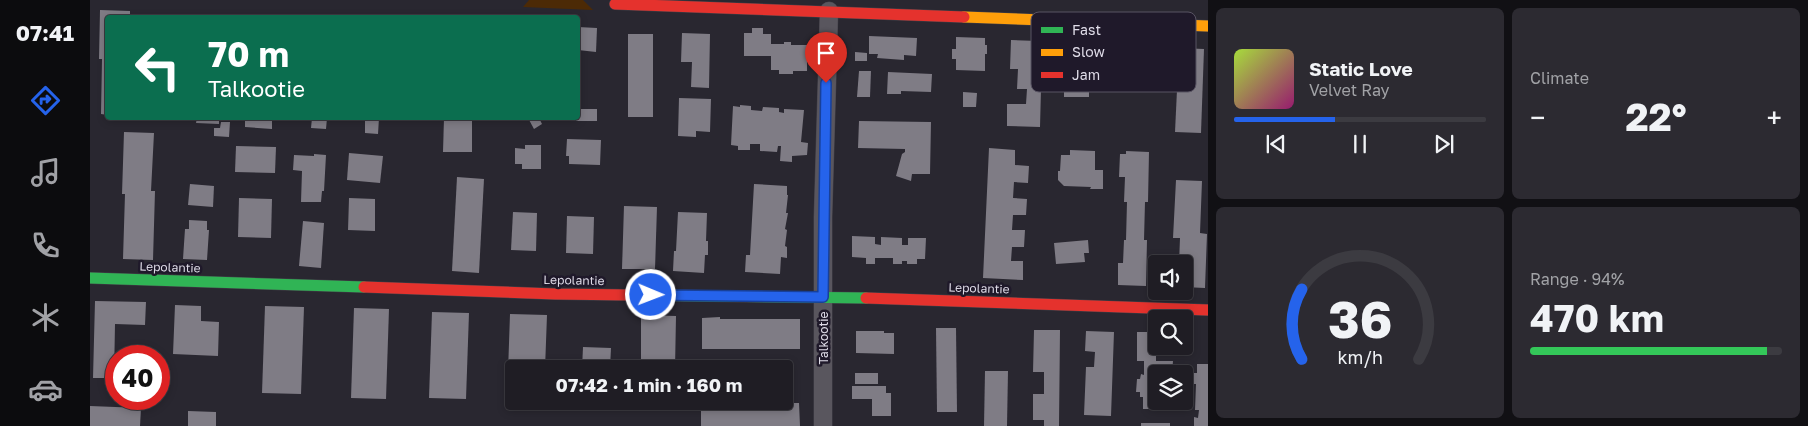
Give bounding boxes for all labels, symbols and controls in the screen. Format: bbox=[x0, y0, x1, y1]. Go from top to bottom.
legend bbox=[1031, 12, 1196, 92]
text: 07:41 bbox=[16, 19, 74, 46]
text: Fast bbox=[1072, 21, 1101, 38]
pin bbox=[805, 32, 847, 83]
text: 70 m bbox=[208, 33, 289, 75]
icon: left bbox=[125, 35, 190, 100]
icon: arrive bbox=[812, 39, 840, 67]
text: Slow bbox=[1072, 43, 1105, 60]
text: Static Love bbox=[1309, 57, 1413, 80]
text: Jam bbox=[1072, 66, 1100, 83]
text: Climate bbox=[1530, 68, 1589, 88]
text: Talkootie bbox=[208, 75, 305, 102]
text: Velvet Ray bbox=[1309, 80, 1390, 100]
icon: directions bbox=[28, 83, 63, 118]
text: 22° bbox=[1625, 94, 1687, 139]
text: − bbox=[1530, 101, 1545, 134]
text: + bbox=[1767, 101, 1782, 134]
icon: previous bbox=[1262, 130, 1290, 158]
icon: pause bbox=[1346, 130, 1374, 158]
icon: next bbox=[1430, 130, 1458, 158]
icon: music bbox=[28, 155, 63, 190]
icon: phone bbox=[28, 228, 63, 263]
map controls bbox=[1148, 255, 1193, 410]
button: sound bbox=[1148, 255, 1193, 300]
street label: Lepolantie bbox=[139, 258, 201, 276]
position arrow bbox=[624, 268, 676, 320]
text: Range · 94% bbox=[1530, 269, 1624, 289]
street label: Lepolantie bbox=[543, 272, 605, 288]
street label: Lepolantie bbox=[948, 279, 1010, 297]
text: 36 bbox=[1328, 287, 1392, 349]
text: 470 km bbox=[1530, 295, 1664, 340]
icon: climate bbox=[28, 300, 63, 335]
button: search bbox=[1148, 310, 1193, 355]
street label: Talkootie bbox=[816, 312, 831, 364]
speed limit sign: 40 bbox=[105, 345, 170, 410]
text: km/h bbox=[1337, 346, 1383, 368]
button: layers bbox=[1148, 365, 1193, 410]
icon: car bbox=[28, 372, 63, 407]
text: 07:42 · 1 min · 160 m bbox=[556, 373, 742, 396]

